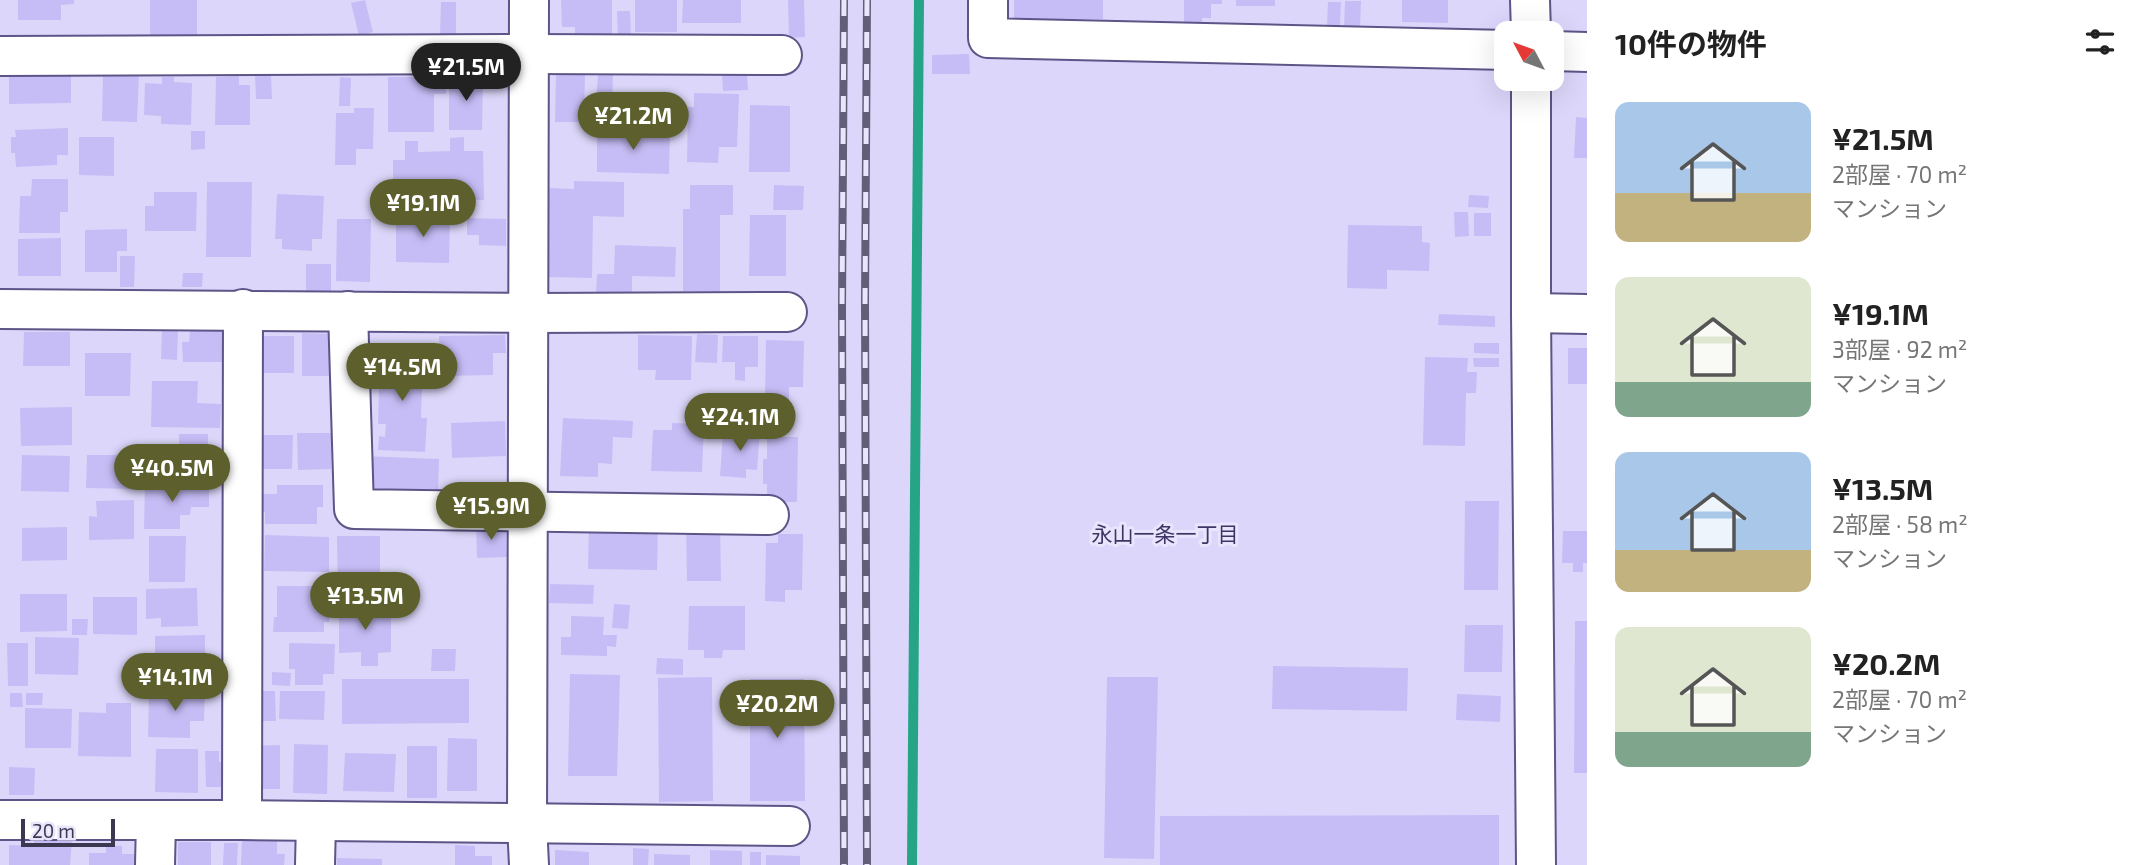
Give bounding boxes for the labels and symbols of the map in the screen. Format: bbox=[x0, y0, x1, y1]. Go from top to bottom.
north arrow bbox=[1494, 21, 1564, 91]
pin: ¥21.5M bbox=[409, 43, 523, 103]
pin: ¥21.2M bbox=[576, 92, 690, 152]
pin: ¥19.1M bbox=[366, 180, 480, 239]
pin: ¥14.5M bbox=[345, 344, 459, 403]
pin: ¥24.1M bbox=[683, 393, 797, 453]
pin: ¥40.5M bbox=[115, 444, 229, 504]
pin: ¥15.9M bbox=[434, 482, 548, 542]
district label: 永山一条一丁目 bbox=[1092, 521, 1239, 546]
pin: ¥13.5M bbox=[308, 572, 422, 632]
pin: ¥14.1M bbox=[118, 654, 232, 713]
pin: ¥20.2M bbox=[720, 680, 834, 740]
scale bar bbox=[21, 816, 116, 848]

